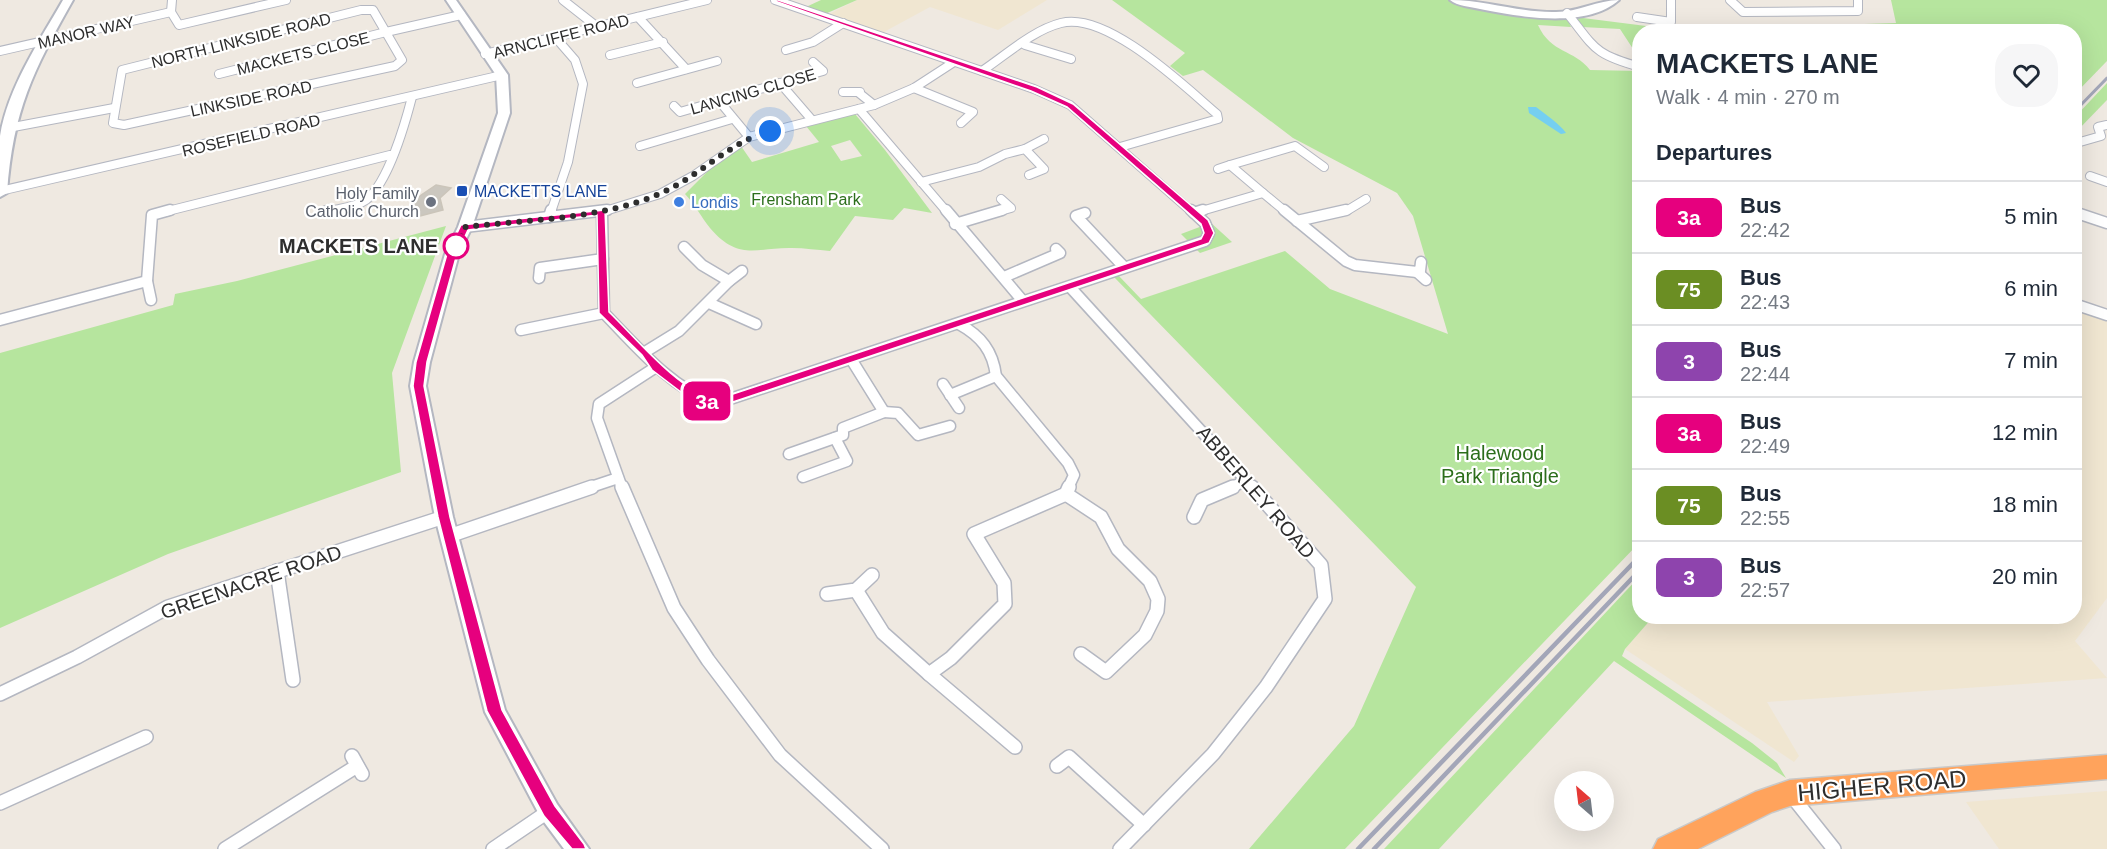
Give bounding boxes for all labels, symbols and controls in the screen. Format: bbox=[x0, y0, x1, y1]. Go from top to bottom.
street label: NORTH LINKSIDE ROAD bbox=[149, 10, 333, 71]
street label: ARNCLIFFE ROAD bbox=[491, 11, 631, 62]
street label: MANOR WAY bbox=[36, 13, 136, 52]
street label: MACKETS CLOSE bbox=[235, 29, 371, 78]
button: heart bbox=[1995, 44, 2058, 107]
text: MACKETS LANE bbox=[1656, 48, 1878, 79]
street label: LANCING CLOSE bbox=[688, 65, 818, 118]
street label: LINKSIDE ROAD bbox=[189, 77, 313, 120]
text: Walk · 4 min · 270 m bbox=[1656, 86, 1840, 108]
street label: ROSEFIELD ROAD bbox=[180, 111, 322, 160]
your location bbox=[755, 116, 785, 146]
text: Departures bbox=[1656, 140, 1772, 165]
place label: MACKETTS LANE bbox=[474, 183, 607, 200]
marker: MACKETTS LANE bbox=[455, 184, 469, 198]
place label: Holy Family Catholic Church bbox=[305, 185, 419, 220]
park label: Frensham Park bbox=[751, 191, 862, 208]
text: Bus bbox=[1740, 193, 1782, 218]
place label: Londis bbox=[691, 194, 738, 211]
marker: Holy Family Catholic Church bbox=[424, 195, 438, 209]
marker: Londis bbox=[672, 195, 686, 209]
text: 5 min bbox=[2004, 204, 2058, 229]
text: 3a bbox=[1677, 206, 1701, 229]
text: 22:42 bbox=[1740, 219, 1790, 241]
marker: MACKETS LANE bbox=[443, 233, 469, 259]
place label: MACKETS LANE bbox=[279, 235, 438, 257]
text: Bus bbox=[1740, 265, 1782, 290]
text: 6 min bbox=[2004, 276, 2058, 301]
text: 75 bbox=[1677, 278, 1701, 301]
text: 22:43 bbox=[1740, 291, 1790, 313]
text: Bus bbox=[1740, 337, 1782, 362]
text: 7 min bbox=[2004, 348, 2058, 373]
text: 3 bbox=[1683, 350, 1695, 373]
text: 22:44 bbox=[1740, 363, 1790, 385]
line badge: 3a bbox=[680, 382, 734, 420]
text: 3a bbox=[695, 390, 719, 413]
text: Bus bbox=[1740, 409, 1782, 434]
text: 12 min bbox=[1992, 420, 2058, 445]
street label: ABBERLEY ROAD bbox=[1192, 421, 1320, 563]
text: 3a bbox=[1677, 422, 1701, 445]
text: 22:49 bbox=[1740, 435, 1790, 457]
park label: Halewood Park Triangle bbox=[1441, 442, 1559, 487]
text: Bus bbox=[1740, 481, 1782, 506]
text: 18 min bbox=[1992, 492, 2058, 517]
text: 75 bbox=[1677, 494, 1701, 517]
text: 22:55 bbox=[1740, 507, 1790, 529]
street label: GREENACRE ROAD bbox=[158, 541, 344, 623]
text: Bus bbox=[1740, 553, 1782, 578]
text: 20 min bbox=[1992, 564, 2058, 589]
text: 3 bbox=[1683, 566, 1695, 589]
text: 22:57 bbox=[1740, 579, 1790, 601]
street label: HIGHER ROAD bbox=[1796, 765, 1967, 806]
north arrow bbox=[1554, 771, 1614, 831]
map controls bbox=[1554, 771, 1614, 831]

